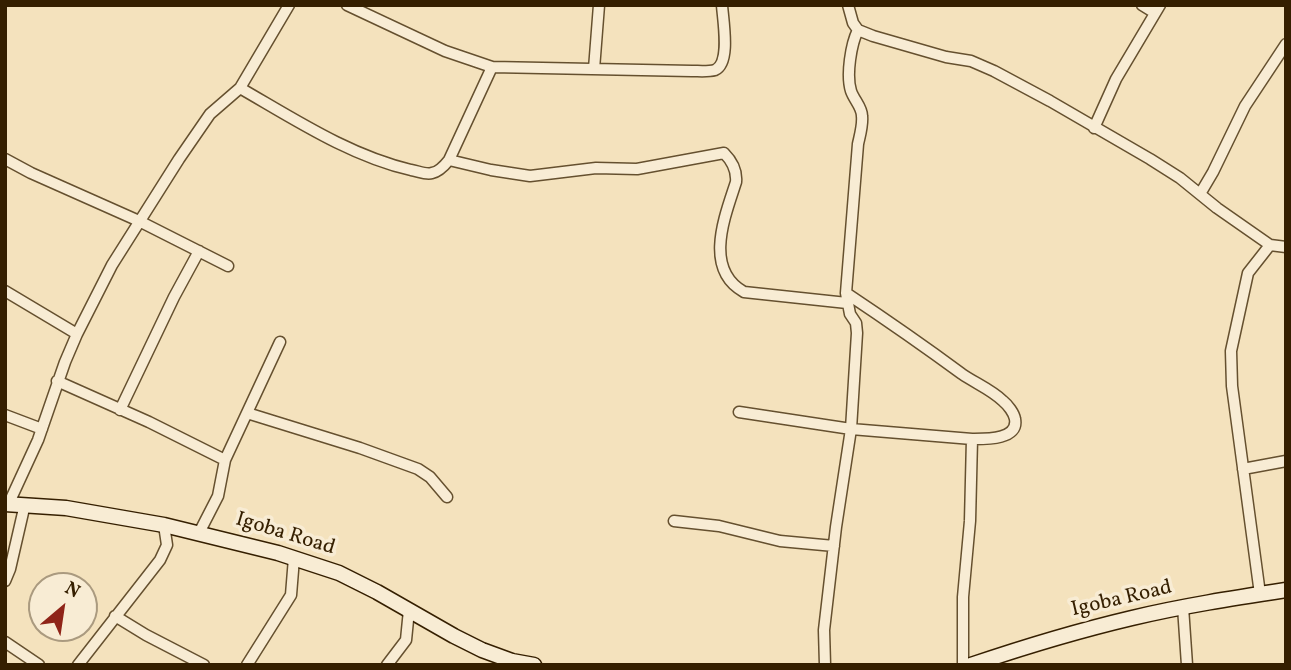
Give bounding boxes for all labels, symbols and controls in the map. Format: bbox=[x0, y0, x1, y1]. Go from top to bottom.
street label: Igoba Road bbox=[232, 508, 338, 562]
north arrow bbox=[28, 572, 98, 642]
text: N bbox=[60, 576, 85, 605]
street label: Igoba Road bbox=[1069, 576, 1175, 624]

